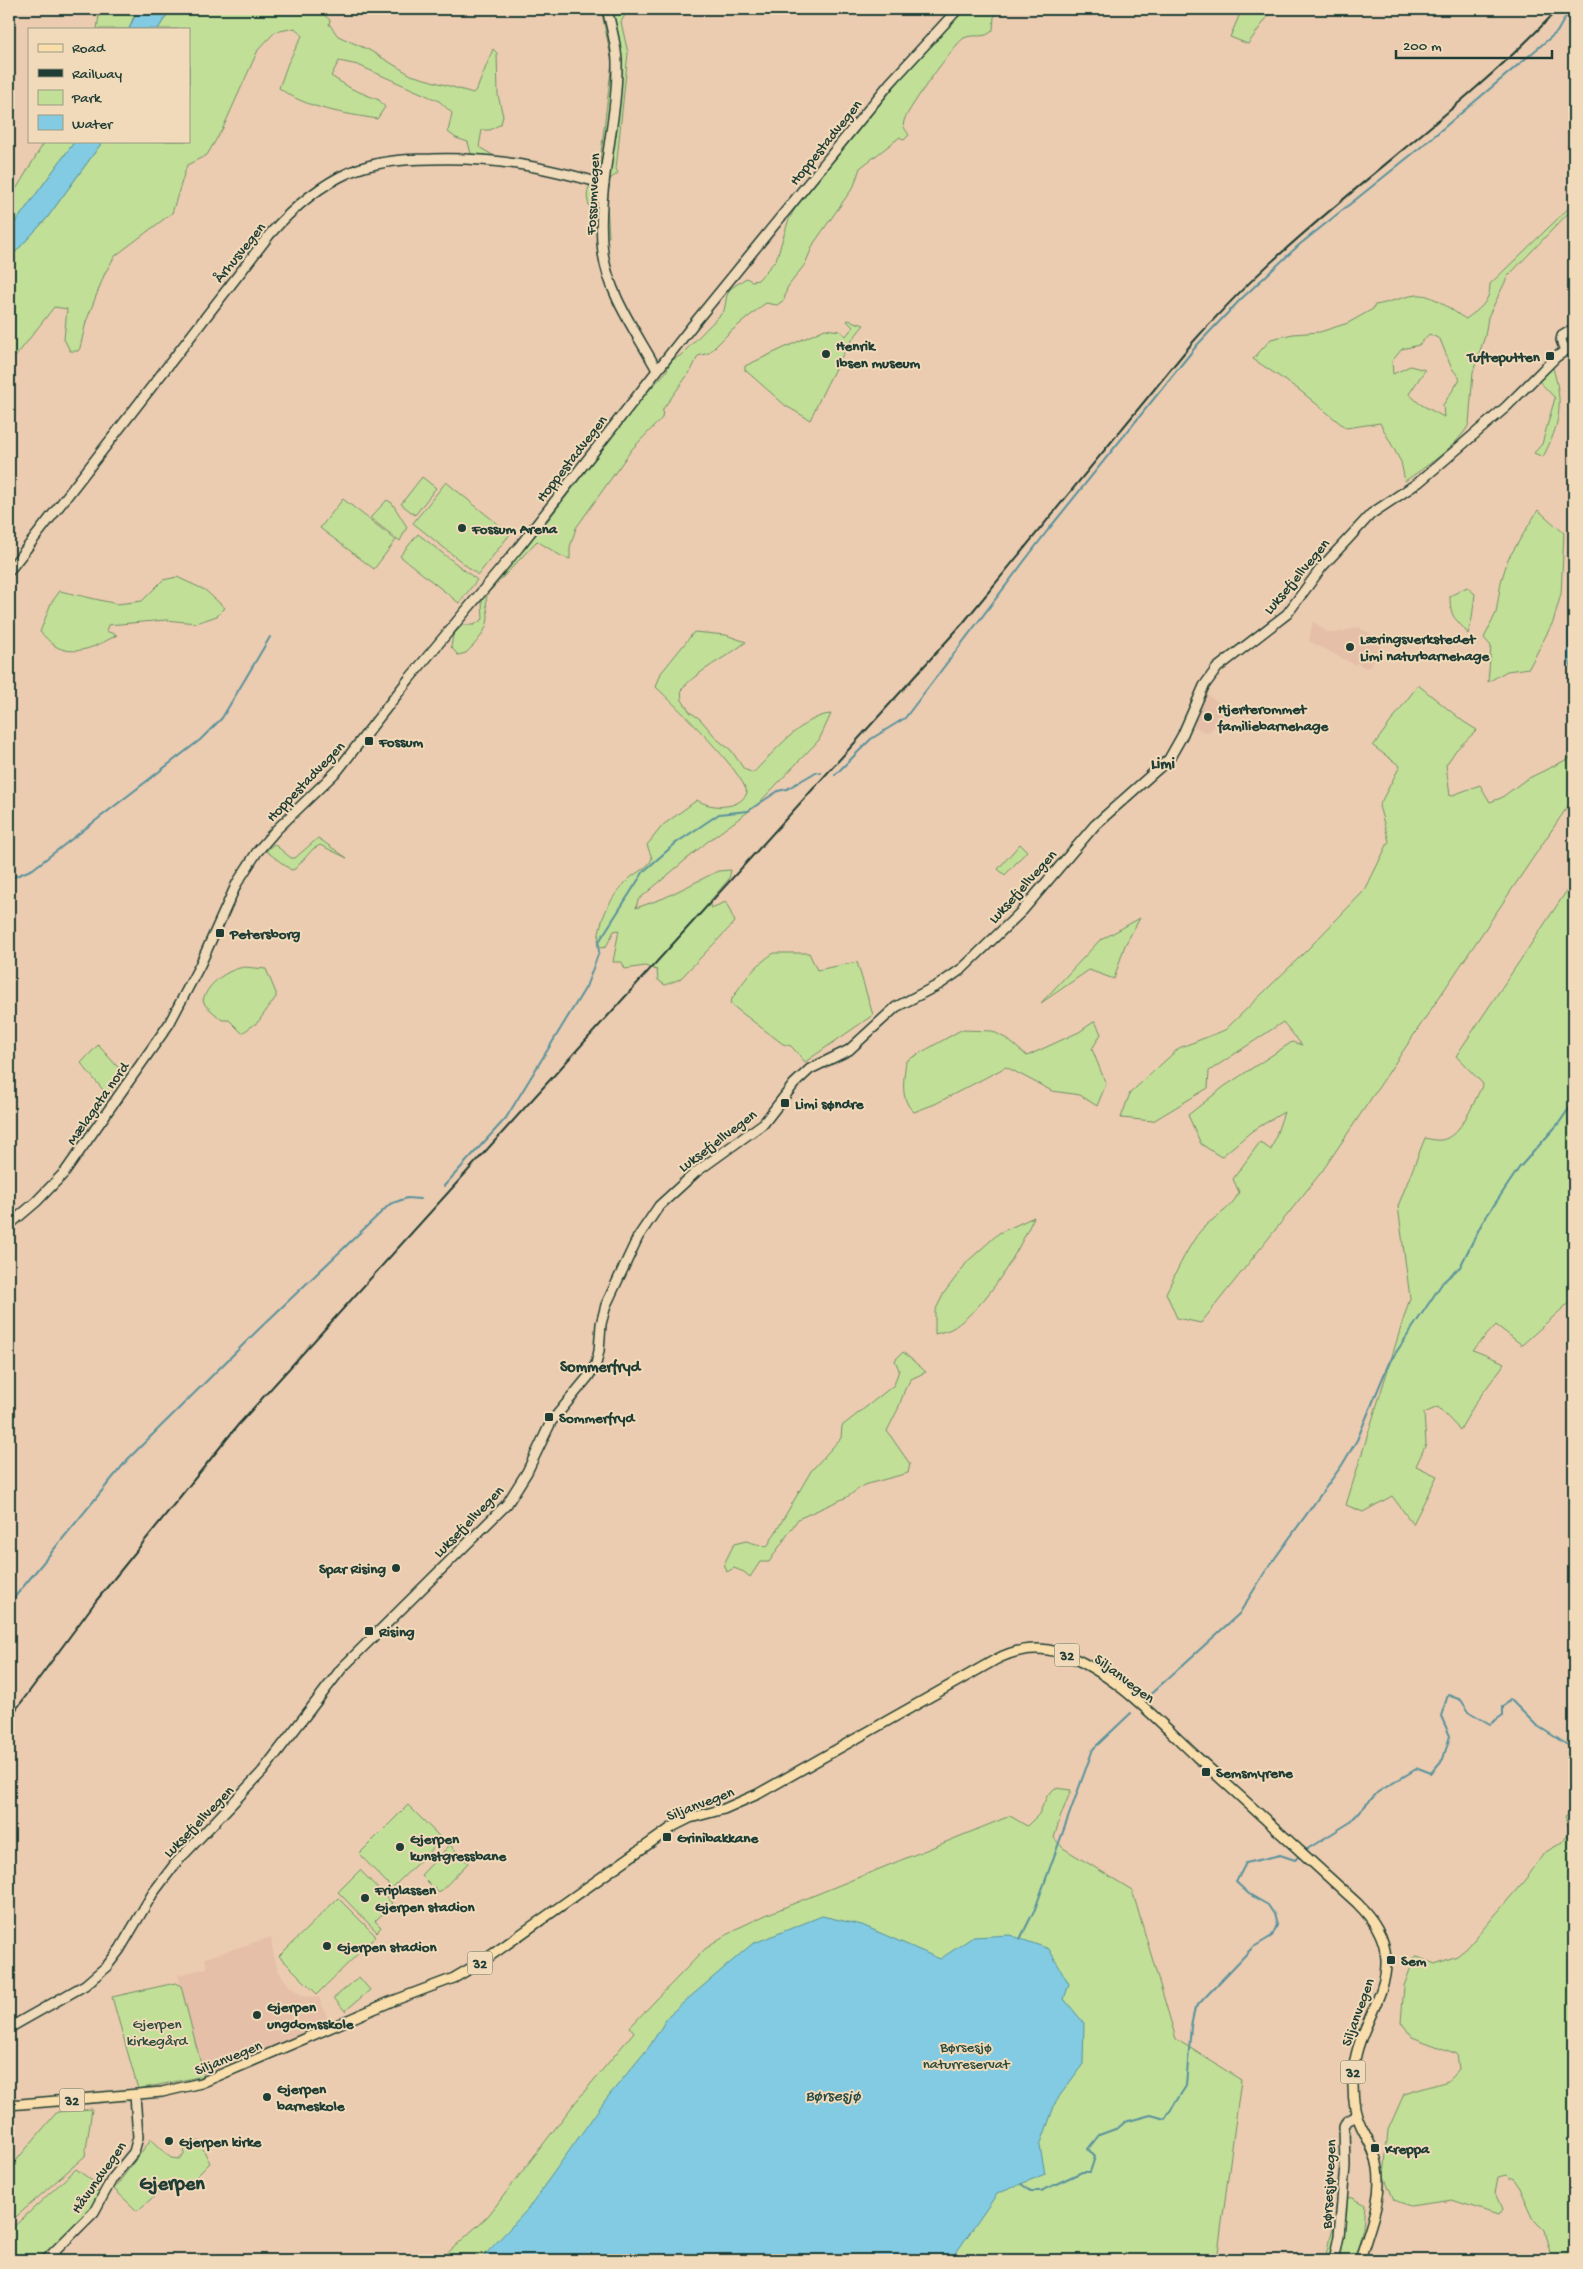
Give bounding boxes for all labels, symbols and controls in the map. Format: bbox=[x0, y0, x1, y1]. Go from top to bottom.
legend bbox=[28, 28, 190, 142]
scale bar bbox=[1396, 28, 1552, 60]
text: 200 m bbox=[1403, 38, 1442, 56]
text: Road bbox=[72, 40, 106, 58]
text: Railway bbox=[72, 66, 123, 84]
text: Park bbox=[71, 90, 102, 108]
street label: Hoppestadvegen bbox=[786, 97, 867, 190]
text: Water bbox=[72, 116, 114, 134]
street label: Fossumvegen bbox=[583, 153, 605, 237]
street label: Århusvegen bbox=[211, 219, 270, 287]
place label: Henrik Ibsen museum bbox=[836, 338, 920, 373]
marker: Henrik Ibsen museum bbox=[820, 348, 832, 360]
place label: Tufteputten bbox=[1466, 349, 1541, 367]
marker: Tufteputten bbox=[1544, 350, 1556, 362]
street label: Hoppestadvegen bbox=[533, 412, 612, 506]
place label: Fossum Arena bbox=[471, 521, 558, 539]
marker: Fossum Arena bbox=[456, 522, 468, 534]
street label: Luksefjellvegen bbox=[1261, 536, 1334, 619]
place label: Læringsverkstedet Limi naturbarnehage bbox=[1360, 631, 1490, 666]
marker: Læringsverkstedet Limi naturbarnehage bbox=[1344, 641, 1356, 653]
place label: Hjerterommet familiebarnehage bbox=[1217, 701, 1329, 736]
marker: Hjerterommet familiebarnehage bbox=[1202, 711, 1214, 723]
place label: Fossum bbox=[378, 734, 424, 752]
marker: Fossum bbox=[363, 735, 375, 747]
street label: Hoppestadvegen bbox=[263, 738, 350, 827]
district label: Limi bbox=[1151, 756, 1176, 775]
street label: Luksefjellvegen bbox=[986, 847, 1061, 928]
place label: Petersborg bbox=[229, 926, 301, 944]
marker: Petersborg bbox=[214, 927, 226, 939]
street label: Mælagata nord bbox=[63, 1058, 135, 1149]
place label: Limi søndre bbox=[795, 1096, 865, 1114]
marker: Limi søndre bbox=[779, 1097, 791, 1109]
street label: Luksefjellvegen bbox=[675, 1106, 761, 1177]
district label: Sommerfryd bbox=[560, 1358, 642, 1378]
place label: Sommerfryd bbox=[559, 1410, 636, 1428]
marker: Sommerfryd bbox=[543, 1411, 555, 1423]
street label: Luksefjellvegen bbox=[430, 1482, 508, 1562]
place label: Spar Rising bbox=[319, 1561, 386, 1579]
marker: Spar Rising bbox=[390, 1562, 402, 1574]
place label: Rising bbox=[378, 1624, 415, 1642]
marker: Rising bbox=[363, 1625, 375, 1637]
road number: 32 bbox=[1054, 1644, 1080, 1666]
street label: Siljanvegen bbox=[1090, 1651, 1158, 1708]
place label: Semsmyrene bbox=[1216, 1765, 1294, 1783]
marker: Semsmyrene bbox=[1200, 1766, 1212, 1778]
street label: Luksefjellvegen bbox=[160, 1782, 238, 1862]
street label: Siljanvegen bbox=[664, 1784, 737, 1826]
place label: Grinibakkane bbox=[677, 1830, 759, 1848]
place label: Gjerpen kunstgressbane bbox=[410, 1831, 507, 1866]
marker: Grinibakkane bbox=[661, 1831, 673, 1843]
marker: Gjerpen kunstgressbane bbox=[394, 1841, 406, 1853]
place label: Friplassen Gjerpen stadion bbox=[374, 1882, 475, 1917]
marker: Friplassen Gjerpen stadion bbox=[359, 1892, 371, 1904]
place label: Gjerpen stadion bbox=[337, 1939, 437, 1957]
marker: Gjerpen stadion bbox=[321, 1940, 333, 1952]
road number: 32 bbox=[468, 1952, 492, 1975]
place label: Sem bbox=[1401, 1953, 1427, 1971]
marker: Sem bbox=[1385, 1954, 1397, 1966]
street label: Siljanvegen bbox=[1338, 1976, 1379, 2049]
place label: Gjerpen ungdomsskole bbox=[267, 1999, 355, 2034]
marker: Gjerpen ungdomsskole bbox=[251, 2009, 263, 2021]
park label: Gjerpen kirkegård bbox=[127, 2016, 189, 2051]
street label: Siljanvegen bbox=[192, 2037, 265, 2081]
park label: Børsesjø naturreservat bbox=[923, 2039, 1011, 2074]
road number: 32 bbox=[1340, 2060, 1366, 2084]
place label: Gjerpen barneskole bbox=[276, 2081, 346, 2116]
road number: 32 bbox=[60, 2088, 84, 2112]
water label: Børsesjø bbox=[805, 2088, 861, 2107]
marker: Gjerpen barneskole bbox=[261, 2091, 273, 2103]
place label: Gjerpen kirke bbox=[179, 2134, 263, 2152]
marker: Gjerpen kirke bbox=[163, 2135, 175, 2147]
street label: Håvundvegen bbox=[68, 2138, 131, 2218]
street label: Børsesjøvegen bbox=[1319, 2139, 1341, 2230]
place label: Kreppa bbox=[1384, 2141, 1430, 2159]
marker: Kreppa bbox=[1369, 2142, 1381, 2154]
district label: Gjerpen bbox=[139, 2174, 205, 2197]

